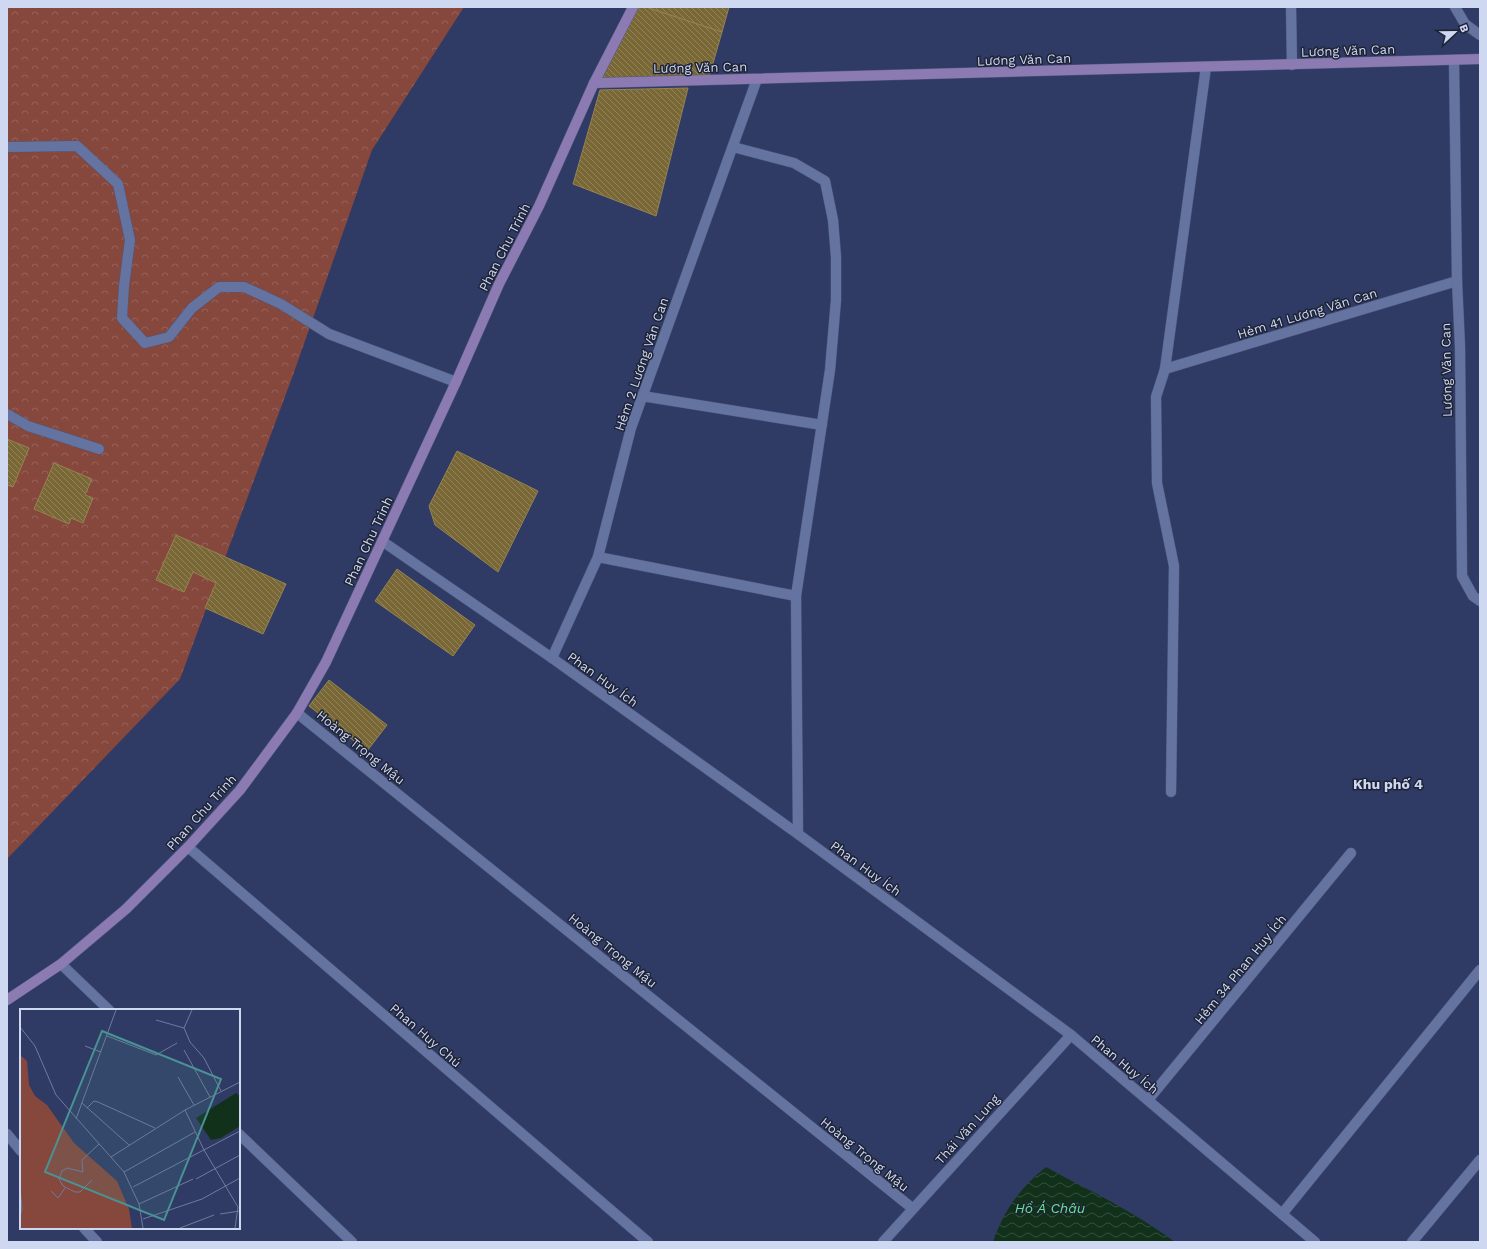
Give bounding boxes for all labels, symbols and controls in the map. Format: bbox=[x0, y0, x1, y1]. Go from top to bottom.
north arrow bbox=[1435, 12, 1475, 52]
text: B bbox=[1456, 23, 1471, 35]
street label: Lương Văn Can bbox=[1301, 41, 1395, 60]
street label: Lương Văn Can bbox=[977, 50, 1071, 69]
street label: Lương Văn Can bbox=[653, 59, 747, 76]
street label: Phan Chu Trinh bbox=[476, 201, 533, 294]
street label: Hẻm 41 Lương Văn Can bbox=[1236, 285, 1379, 342]
street label: Hẻm 2 Lương Văn Can bbox=[612, 296, 671, 433]
street label: Lương Văn Can bbox=[1438, 323, 1455, 417]
street label: Phan Chu Trinh bbox=[341, 494, 396, 588]
street label: Phan Huy Ích bbox=[565, 648, 641, 710]
street label: Hoàng Trọng Mậu bbox=[313, 707, 408, 788]
street label: Phan Chu Trinh bbox=[163, 771, 239, 853]
district label: Khu phố 4 bbox=[1353, 776, 1423, 792]
street label: Phan Huy Ích bbox=[828, 837, 904, 899]
street label: Hoàng Trọng Mậu bbox=[565, 910, 660, 991]
street label: Hẻm 34 Phan Huy Ích bbox=[1191, 911, 1289, 1027]
street label: Phan Huy Chú bbox=[387, 1000, 464, 1070]
inset map bbox=[20, 1009, 240, 1229]
street label: Phan Huy Ích bbox=[1088, 1031, 1162, 1097]
street label: Thái Văn Lung bbox=[932, 1091, 1003, 1167]
street label: Hoàng Trọng Mậu bbox=[817, 1114, 912, 1195]
water label: Hồ Á Châu bbox=[1015, 1200, 1085, 1216]

